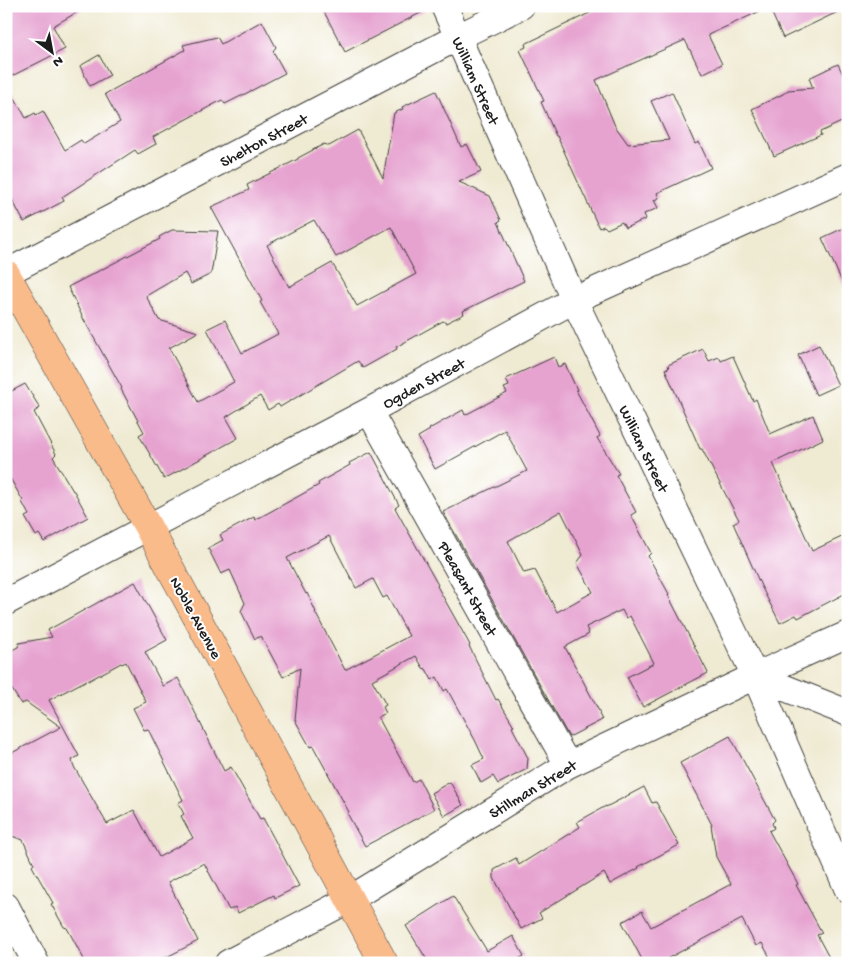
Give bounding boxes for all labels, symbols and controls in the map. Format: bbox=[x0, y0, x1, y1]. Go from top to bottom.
north arrow bbox=[28, 28, 78, 78]
street label: William Street bbox=[446, 34, 502, 130]
text: N bbox=[49, 51, 66, 71]
street label: Shelton Street bbox=[217, 110, 313, 173]
street label: Ogden Street bbox=[380, 355, 470, 415]
street label: William Street bbox=[613, 403, 672, 497]
street label: Pleasant Street bbox=[432, 538, 500, 641]
street label: Noble Avenue bbox=[164, 574, 225, 664]
street label: Stillman Street bbox=[487, 757, 582, 825]

